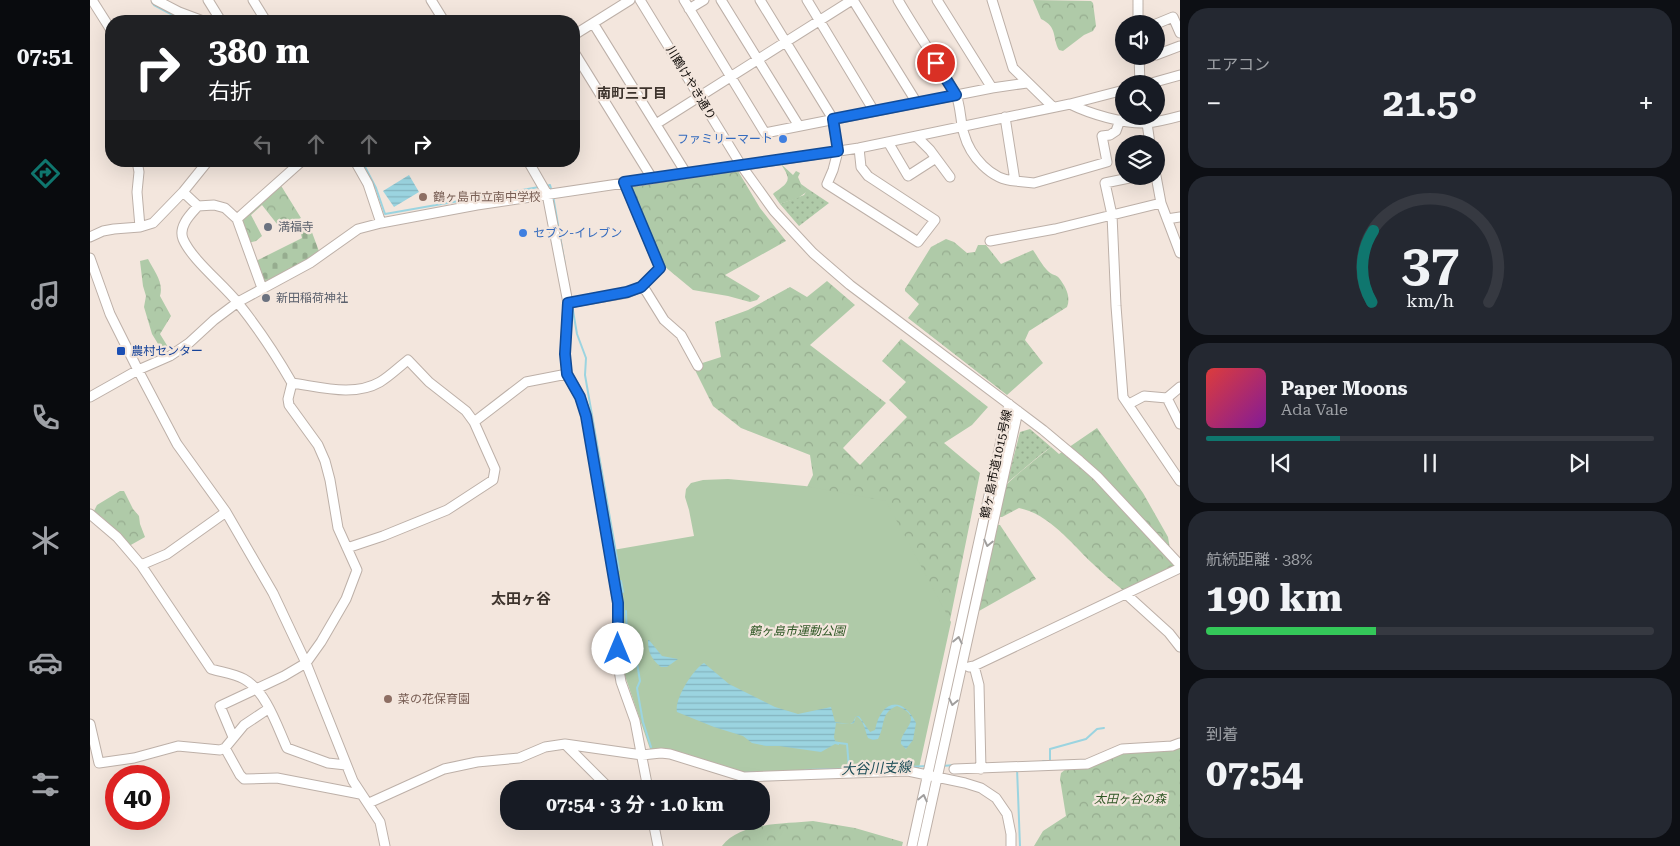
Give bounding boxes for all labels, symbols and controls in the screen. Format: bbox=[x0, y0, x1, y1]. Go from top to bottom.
map controls bbox=[1115, 15, 1165, 185]
button: sound bbox=[1115, 15, 1165, 65]
text: 380 m bbox=[208, 31, 309, 72]
icon: right bbox=[125, 35, 190, 100]
pin bbox=[915, 42, 957, 84]
street label: 川鶴けやき通り bbox=[663, 43, 719, 123]
text: 07:51 bbox=[17, 44, 73, 69]
icon: arrive bbox=[922, 49, 950, 77]
text: エアコン bbox=[1206, 55, 1270, 74]
button: search bbox=[1115, 75, 1165, 125]
text: 右折 bbox=[208, 79, 252, 104]
text: 21.5° bbox=[1383, 81, 1477, 125]
district label: 南町三丁目 bbox=[597, 85, 667, 101]
text: − bbox=[1206, 87, 1222, 120]
text: + bbox=[1638, 87, 1654, 120]
icon: left bbox=[249, 130, 277, 158]
icon: ahead bbox=[302, 130, 330, 158]
icon: ahead bbox=[355, 130, 383, 158]
icon: right bbox=[408, 130, 436, 158]
place label: ファミリーマート bbox=[677, 132, 773, 146]
marker: ファミリーマート bbox=[777, 133, 789, 145]
button: layers bbox=[1115, 135, 1165, 185]
icon: directions bbox=[28, 156, 63, 191]
place label: 鶴ヶ島市立南中学校 bbox=[433, 190, 541, 204]
marker: 鶴ヶ島市立南中学校 bbox=[417, 191, 429, 203]
place label: 満福寺 bbox=[278, 220, 314, 234]
marker: 満福寺 bbox=[262, 221, 274, 233]
place label: セブン-イレブン bbox=[533, 226, 622, 240]
marker: セブン-イレブン bbox=[517, 227, 529, 239]
text: 37 bbox=[1401, 233, 1459, 294]
icon: music bbox=[28, 278, 63, 313]
text: km/h bbox=[1406, 290, 1454, 311]
place label: 新田稲荷神社 bbox=[276, 291, 348, 305]
marker: 新田稲荷神社 bbox=[260, 292, 272, 304]
place label: 農村センター bbox=[131, 344, 203, 358]
marker: 農村センター bbox=[115, 345, 127, 357]
text: Paper Moons bbox=[1281, 377, 1408, 400]
icon: phone bbox=[28, 400, 63, 435]
text: Ada Vale bbox=[1281, 400, 1348, 419]
street label: 鶴ヶ島市道1015号線 bbox=[978, 408, 1014, 520]
icon: previous bbox=[1267, 449, 1295, 477]
icon: pause bbox=[1416, 449, 1444, 477]
icon: next bbox=[1565, 449, 1593, 477]
icon: climate bbox=[28, 523, 63, 558]
one-way arrow bbox=[983, 539, 994, 548]
text: 航続距離 · 38% bbox=[1206, 550, 1313, 569]
text: 190 km bbox=[1206, 576, 1342, 620]
district label: 太田ヶ谷 bbox=[491, 590, 551, 608]
position arrow bbox=[591, 622, 643, 674]
park label: 鶴ヶ島市運動公園 bbox=[749, 624, 847, 638]
one-way arrow bbox=[952, 635, 963, 644]
icon: car bbox=[28, 645, 63, 680]
place label: 菜の花保育園 bbox=[398, 692, 470, 706]
marker: 菜の花保育園 bbox=[382, 693, 394, 705]
one-way arrow bbox=[948, 698, 959, 707]
text: 到着 bbox=[1206, 725, 1238, 744]
text: 07:54 bbox=[1206, 751, 1303, 795]
water label: 大谷川支線 bbox=[841, 759, 913, 777]
speed limit sign: 40 bbox=[105, 765, 170, 830]
icon: filters bbox=[28, 767, 63, 802]
park label: 太田ヶ谷の森 bbox=[1094, 792, 1167, 806]
text: 07:54 · 3 分 · 1.0 km bbox=[546, 793, 724, 816]
one-way arrow bbox=[917, 794, 928, 803]

